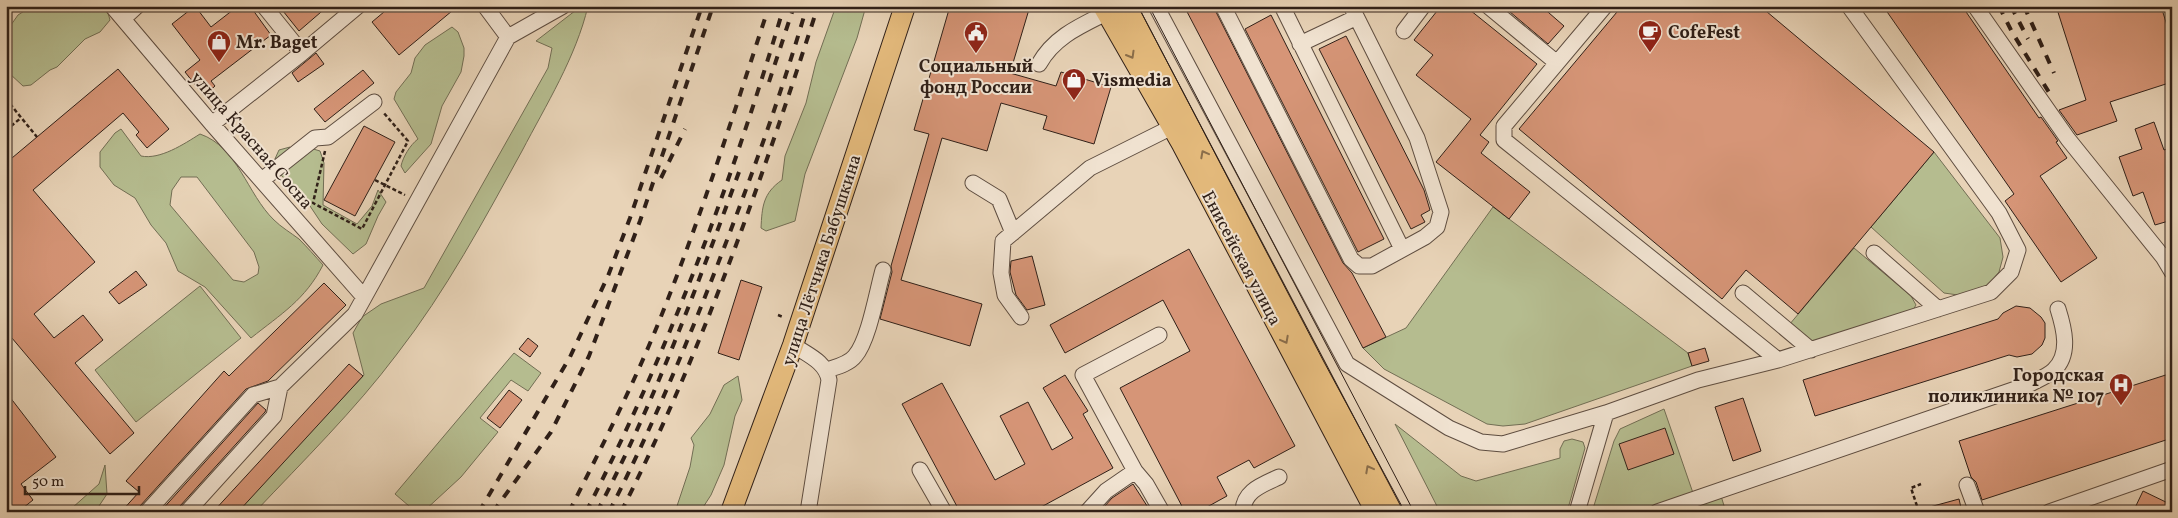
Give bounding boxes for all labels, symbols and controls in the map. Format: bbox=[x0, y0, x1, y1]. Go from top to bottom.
cafe icon: CofeFest bbox=[1637, 19, 1663, 53]
public building icon: Социальный фонд России bbox=[963, 20, 989, 54]
place label: CofeFest bbox=[1668, 21, 1740, 46]
shop icon: Mr. Baget bbox=[206, 29, 232, 63]
place label: Mr. Baget bbox=[236, 31, 318, 56]
one-way arrow bbox=[1124, 50, 1134, 59]
place label: Социальный фонд России bbox=[919, 55, 1033, 101]
street label: улица Красная Сосна bbox=[184, 67, 318, 215]
shop icon: Vismedia bbox=[1061, 67, 1087, 101]
place label: Vismedia bbox=[1092, 69, 1172, 94]
one-way arrow bbox=[1200, 151, 1210, 160]
street label: улица Лётчика Бабушкина bbox=[776, 152, 868, 369]
street label: Енисейская улица bbox=[1195, 187, 1287, 331]
one-way arrow bbox=[1279, 335, 1289, 344]
place label: Городская поликлиника № 107 bbox=[1928, 364, 2104, 410]
hospital icon: Городская поликлиника № 107 bbox=[2108, 372, 2134, 406]
scale bar bbox=[25, 463, 139, 495]
one-way arrow bbox=[1365, 465, 1375, 474]
text: 50 m bbox=[32, 472, 64, 493]

